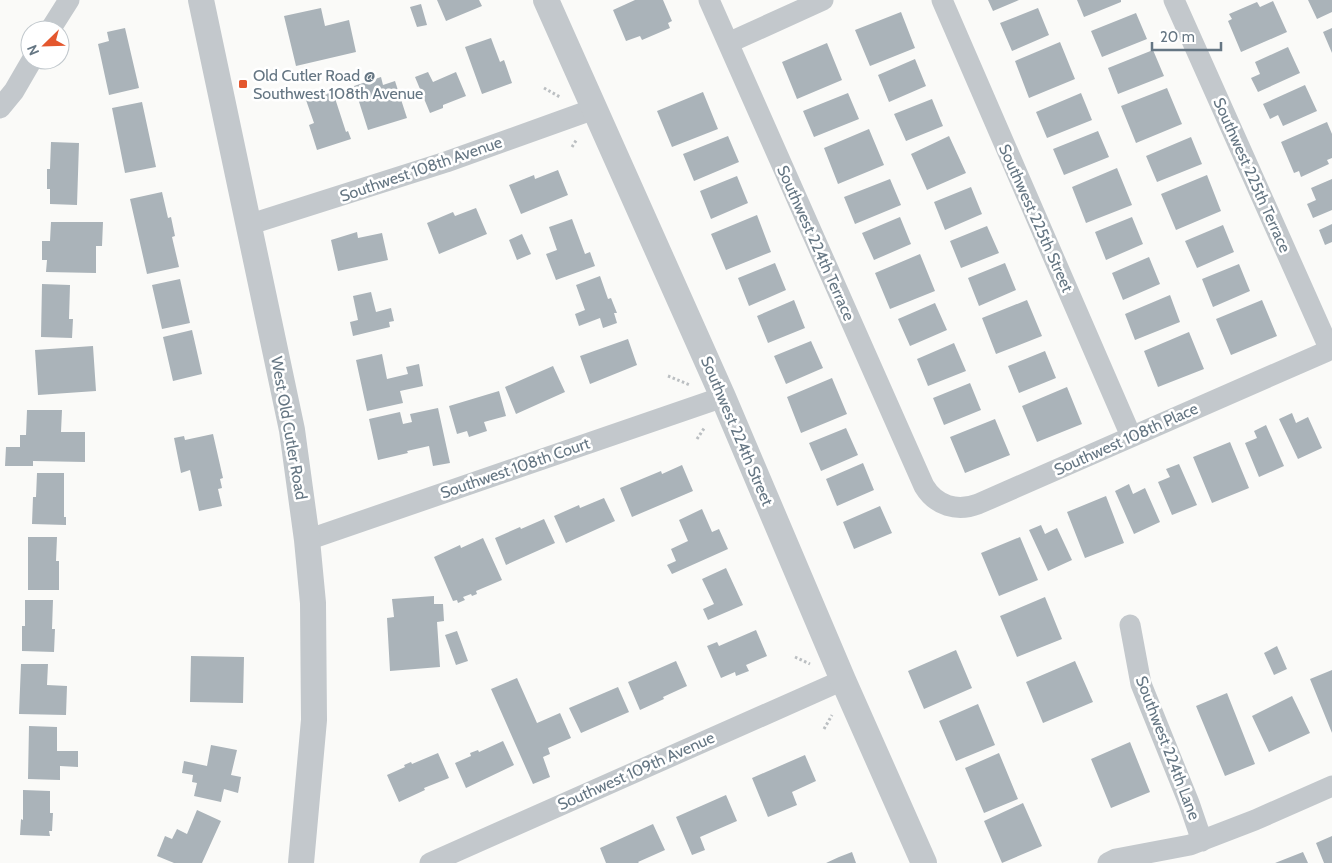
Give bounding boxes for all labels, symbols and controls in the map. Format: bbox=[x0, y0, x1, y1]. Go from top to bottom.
north arrow bbox=[20, 20, 70, 70]
scale bar bbox=[1152, 20, 1221, 52]
text: 20 m bbox=[1160, 28, 1195, 46]
text: N bbox=[23, 42, 43, 58]
place label: Old Cutler Road @ Southwest 108th Avenue bbox=[253, 66, 423, 103]
marker: Old Cutler Road @ Southwest 108th Avenue bbox=[237, 78, 249, 90]
street label: Southwest 225th Terrace bbox=[1209, 95, 1295, 255]
street label: Southwest 108th Avenue bbox=[337, 132, 505, 206]
street label: Southwest 225th Street bbox=[995, 141, 1077, 296]
street label: Southwest 224th Terrace bbox=[773, 162, 859, 324]
street label: Southwest 224th Street bbox=[697, 353, 777, 509]
street label: West Old Cutler Road bbox=[267, 355, 311, 501]
street label: Southwest 108th Place bbox=[1051, 399, 1201, 479]
street label: Southwest 108th Court bbox=[438, 433, 593, 503]
street label: Southwest 224th Lane bbox=[1132, 673, 1204, 823]
street label: Southwest 109th Avenue bbox=[555, 728, 717, 814]

